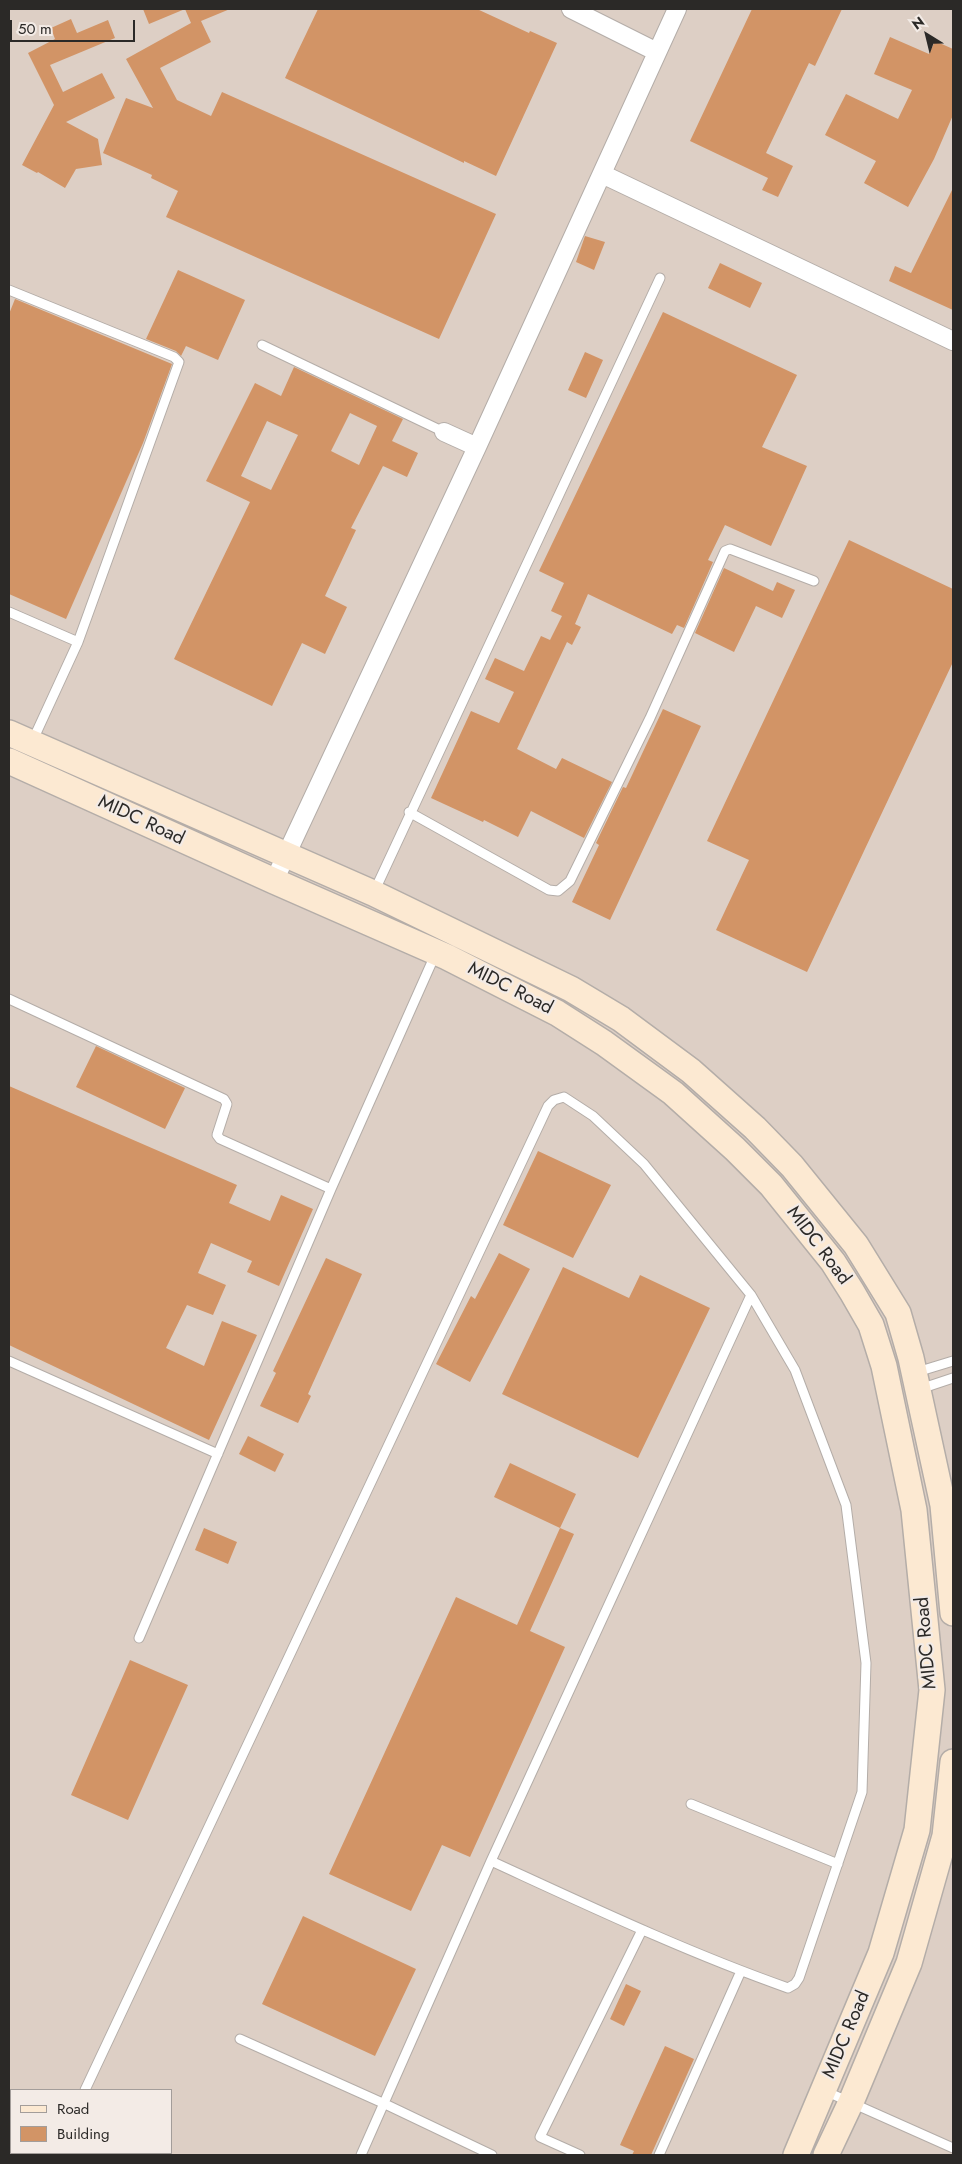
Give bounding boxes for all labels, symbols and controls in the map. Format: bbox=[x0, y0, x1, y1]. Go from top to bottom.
scale bar bbox=[12, 10, 138, 42]
north arrow bbox=[902, 10, 952, 60]
text: N bbox=[908, 12, 929, 34]
text: 50 m bbox=[18, 18, 52, 40]
street label: MIDC Road bbox=[94, 791, 188, 851]
street label: MIDC Road bbox=[464, 958, 556, 1020]
street label: MIDC Road bbox=[781, 1202, 855, 1290]
street label: MIDC Road bbox=[912, 1596, 942, 1690]
street label: MIDC Road bbox=[818, 1988, 876, 2082]
legend bbox=[10, 2089, 172, 2154]
text: Road bbox=[57, 2098, 89, 2120]
text: Building bbox=[57, 2123, 109, 2145]

